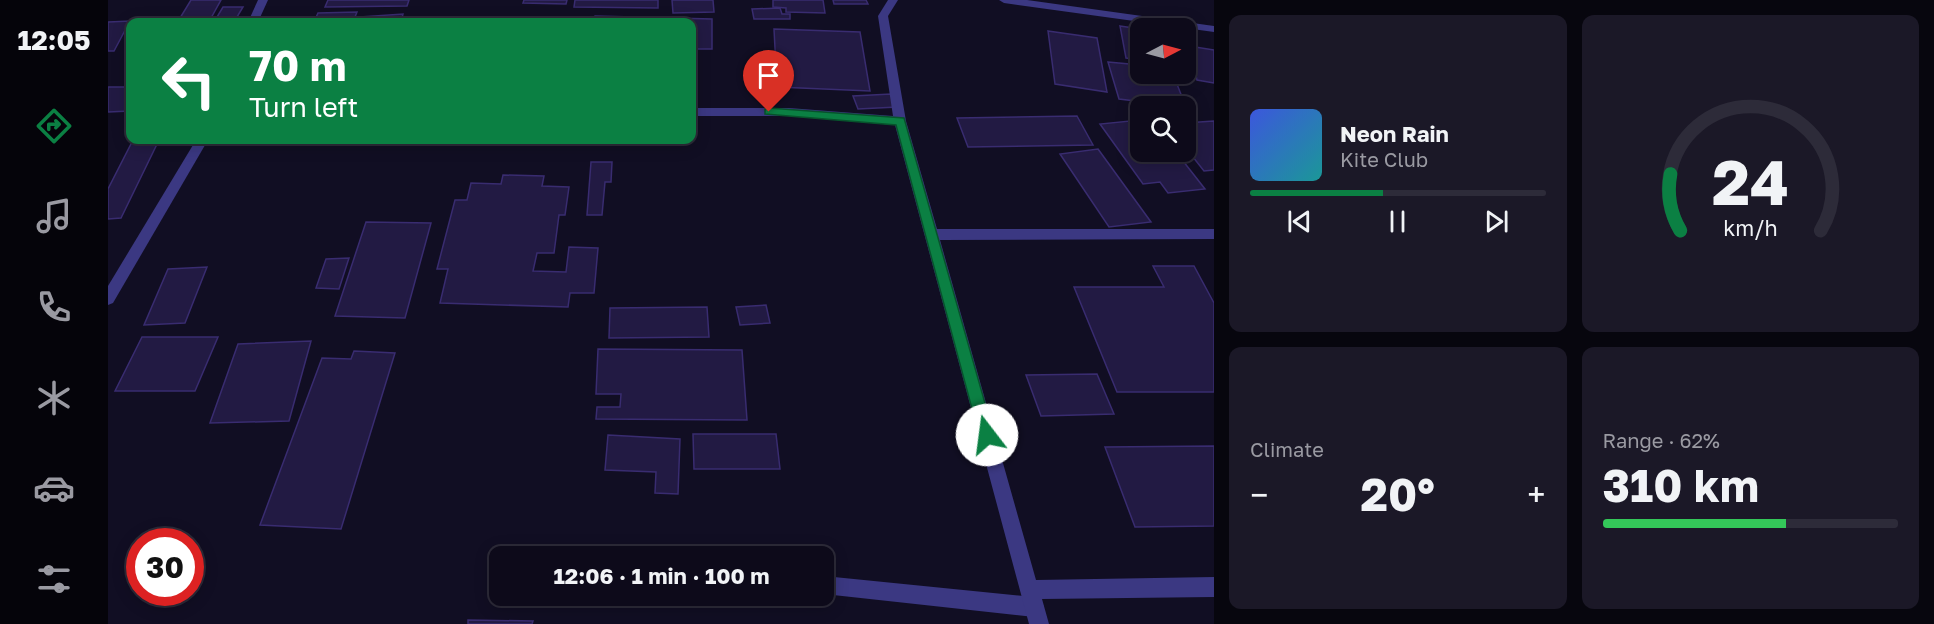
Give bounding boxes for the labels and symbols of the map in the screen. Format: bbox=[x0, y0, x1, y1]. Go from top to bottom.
north arrow bbox=[1130, 18, 1196, 84]
pin bbox=[743, 50, 794, 112]
position arrow bbox=[955, 403, 1019, 467]
speed limit sign: 30 bbox=[126, 528, 204, 606]

